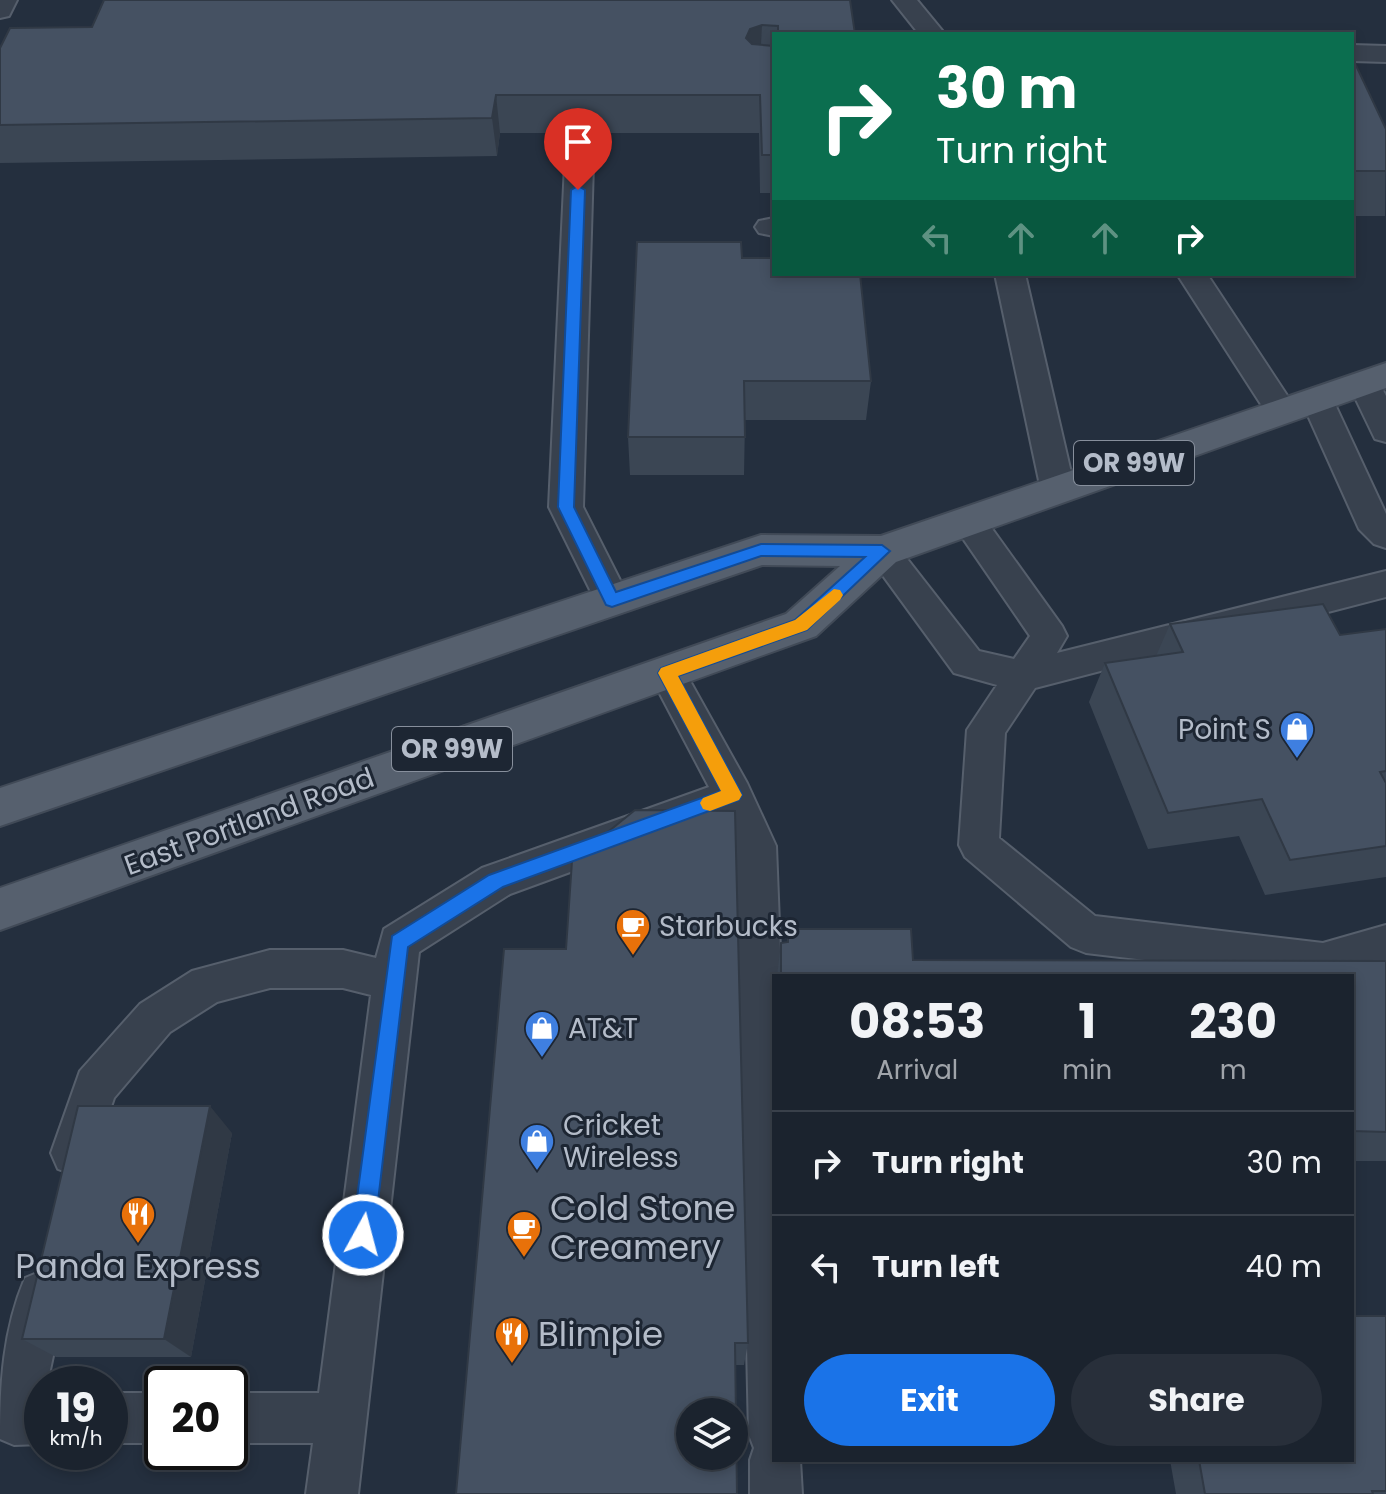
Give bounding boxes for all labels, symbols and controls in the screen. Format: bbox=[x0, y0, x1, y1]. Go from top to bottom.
text: 30 m bbox=[936, 49, 1078, 128]
icon: right bbox=[804, 64, 908, 168]
pin bbox=[544, 108, 612, 190]
icon: arrive bbox=[556, 120, 600, 164]
text: Turn right bbox=[936, 125, 1107, 176]
icon: left bbox=[915, 216, 959, 260]
icon: ahead bbox=[999, 216, 1043, 260]
icon: ahead bbox=[1083, 216, 1127, 260]
icon: right bbox=[1167, 216, 1211, 260]
road number: OR 99W bbox=[1074, 441, 1194, 485]
place label: Point S bbox=[1178, 710, 1271, 749]
shop icon: Point S bbox=[1278, 710, 1316, 760]
road number: OR 99W bbox=[392, 727, 512, 771]
street label: East Portland Road bbox=[119, 758, 380, 885]
cafe icon: Starbucks bbox=[614, 907, 652, 957]
place label: Starbucks bbox=[659, 907, 798, 946]
text: 08:53 bbox=[849, 988, 985, 1055]
text: 1 bbox=[1078, 988, 1096, 1055]
text: 230 bbox=[1189, 988, 1277, 1055]
shop icon: AT&T bbox=[523, 1009, 561, 1059]
place label: AT&T bbox=[568, 1009, 638, 1048]
text: Arrival bbox=[876, 1052, 958, 1088]
text: min bbox=[1062, 1052, 1112, 1088]
text: m bbox=[1220, 1052, 1246, 1088]
place label: Cricket Wireless bbox=[563, 1106, 679, 1177]
shop icon: Cricket Wireless bbox=[518, 1122, 556, 1172]
icon: right bbox=[804, 1141, 848, 1185]
text: Turn right bbox=[872, 1141, 1024, 1184]
text: 30 m bbox=[1247, 1141, 1322, 1184]
place label: Cold Stone Creamery bbox=[550, 1184, 735, 1271]
position arrow bbox=[321, 1193, 405, 1277]
restaurant icon: Panda Express bbox=[119, 1195, 157, 1245]
cafe icon: Cold Stone Creamery bbox=[505, 1209, 543, 1259]
place label: Panda Express bbox=[15, 1242, 261, 1290]
icon: left bbox=[804, 1245, 848, 1289]
text: Turn left bbox=[872, 1245, 1000, 1288]
text: 40 m bbox=[1245, 1245, 1322, 1288]
place label: Blimpie bbox=[538, 1310, 663, 1358]
restaurant icon: Blimpie bbox=[493, 1315, 531, 1365]
button: Exit bbox=[804, 1354, 1055, 1446]
button: Share bbox=[1071, 1354, 1322, 1446]
speed limit sign: 20 bbox=[144, 1366, 248, 1470]
text: 19 bbox=[56, 1380, 96, 1436]
map controls bbox=[676, 1398, 748, 1470]
button: layers bbox=[676, 1398, 748, 1470]
text: km/h bbox=[49, 1424, 103, 1452]

